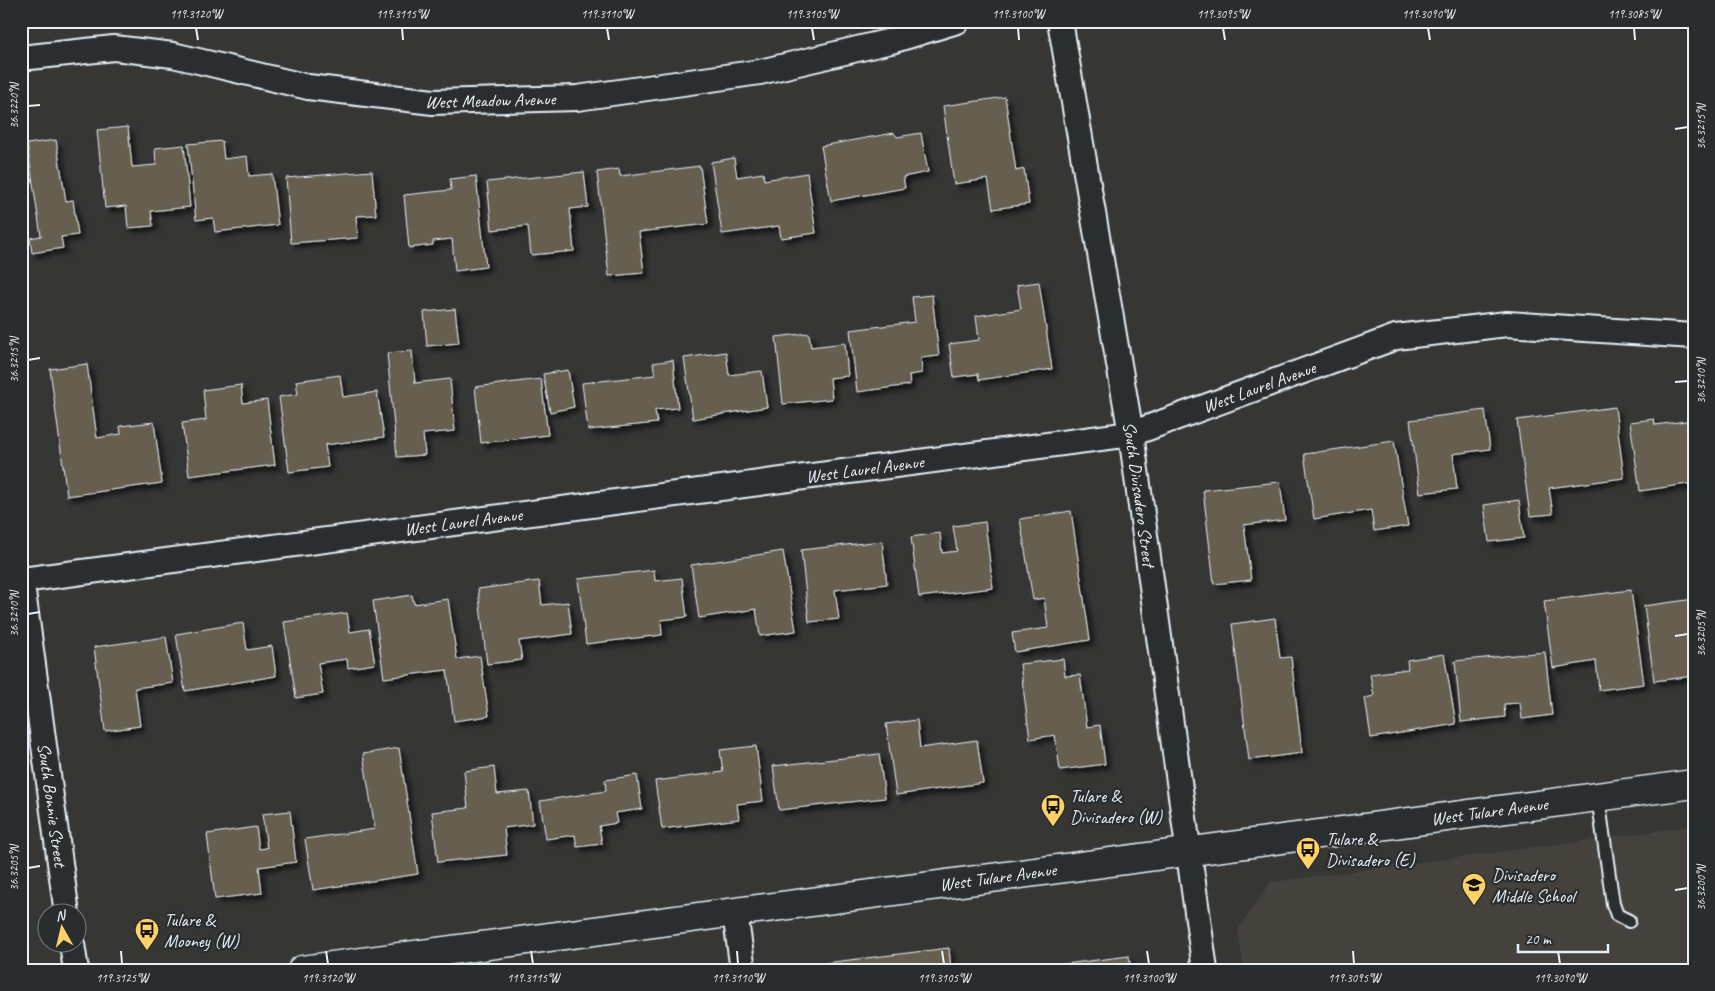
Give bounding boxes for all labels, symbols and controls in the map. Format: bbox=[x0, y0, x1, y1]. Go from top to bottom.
text: 119.3120°W bbox=[170, 6, 224, 22]
text: 119.3115°W bbox=[376, 6, 430, 22]
text: 119.3110°W bbox=[581, 6, 635, 22]
text: 119.3105°W bbox=[786, 6, 840, 22]
text: 119.3100°W bbox=[992, 6, 1046, 22]
text: 119.3095°W bbox=[1197, 6, 1251, 22]
text: 119.3090°W bbox=[1402, 6, 1456, 22]
text: 119.3085°W bbox=[1608, 6, 1662, 22]
text: 36.3220°N bbox=[6, 82, 22, 129]
street label: West Meadow Avenue bbox=[424, 88, 557, 114]
text: 36.3215°N bbox=[1693, 103, 1709, 150]
text: 36.3215°N bbox=[6, 336, 22, 383]
street label: West Laurel Avenue bbox=[1200, 356, 1320, 418]
text: 36.3210°N bbox=[1693, 357, 1709, 404]
street label: South Divisadero Street bbox=[1118, 420, 1161, 571]
street label: West Laurel Avenue bbox=[805, 450, 926, 488]
street label: West Laurel Avenue bbox=[403, 503, 524, 541]
text: 36.3210°N bbox=[6, 590, 22, 637]
text: 36.3205°N bbox=[1693, 610, 1709, 657]
street label: South Bonnie Street bbox=[33, 742, 72, 870]
place label: Tulare & Divisadero (W) bbox=[1070, 785, 1163, 828]
bus stop icon: Tulare & Divisadero (W) bbox=[1040, 793, 1066, 827]
street label: West Tulare Avenue bbox=[1430, 793, 1550, 830]
place label: Tulare & Divisadero (E) bbox=[1326, 828, 1416, 871]
bus stop icon: Tulare & Divisadero (E) bbox=[1295, 836, 1321, 870]
text: 36.3205°N bbox=[6, 844, 22, 891]
street label: West Tulare Avenue bbox=[938, 858, 1059, 896]
place label: Divisadero Middle School bbox=[1492, 864, 1578, 907]
text: 36.3200°N bbox=[1693, 864, 1709, 911]
school or university icon: Divisadero Middle School bbox=[1461, 872, 1487, 906]
north arrow bbox=[38, 904, 88, 954]
text: N bbox=[55, 906, 68, 925]
place label: Tulare & Mooney (W) bbox=[164, 909, 240, 952]
bus stop icon: Tulare & Mooney (W) bbox=[134, 917, 160, 951]
scale bar bbox=[1518, 921, 1608, 953]
text: 20 m bbox=[1525, 930, 1552, 949]
text: 119.3125°W bbox=[96, 970, 150, 986]
text: 119.3120°W bbox=[302, 970, 356, 986]
text: 119.3115°W bbox=[507, 970, 561, 986]
text: 119.3110°W bbox=[712, 970, 766, 986]
text: 119.3105°W bbox=[918, 970, 972, 986]
text: 119.3100°W bbox=[1123, 970, 1177, 986]
text: 119.3095°W bbox=[1328, 970, 1382, 986]
text: 119.3090°W bbox=[1534, 970, 1588, 986]

